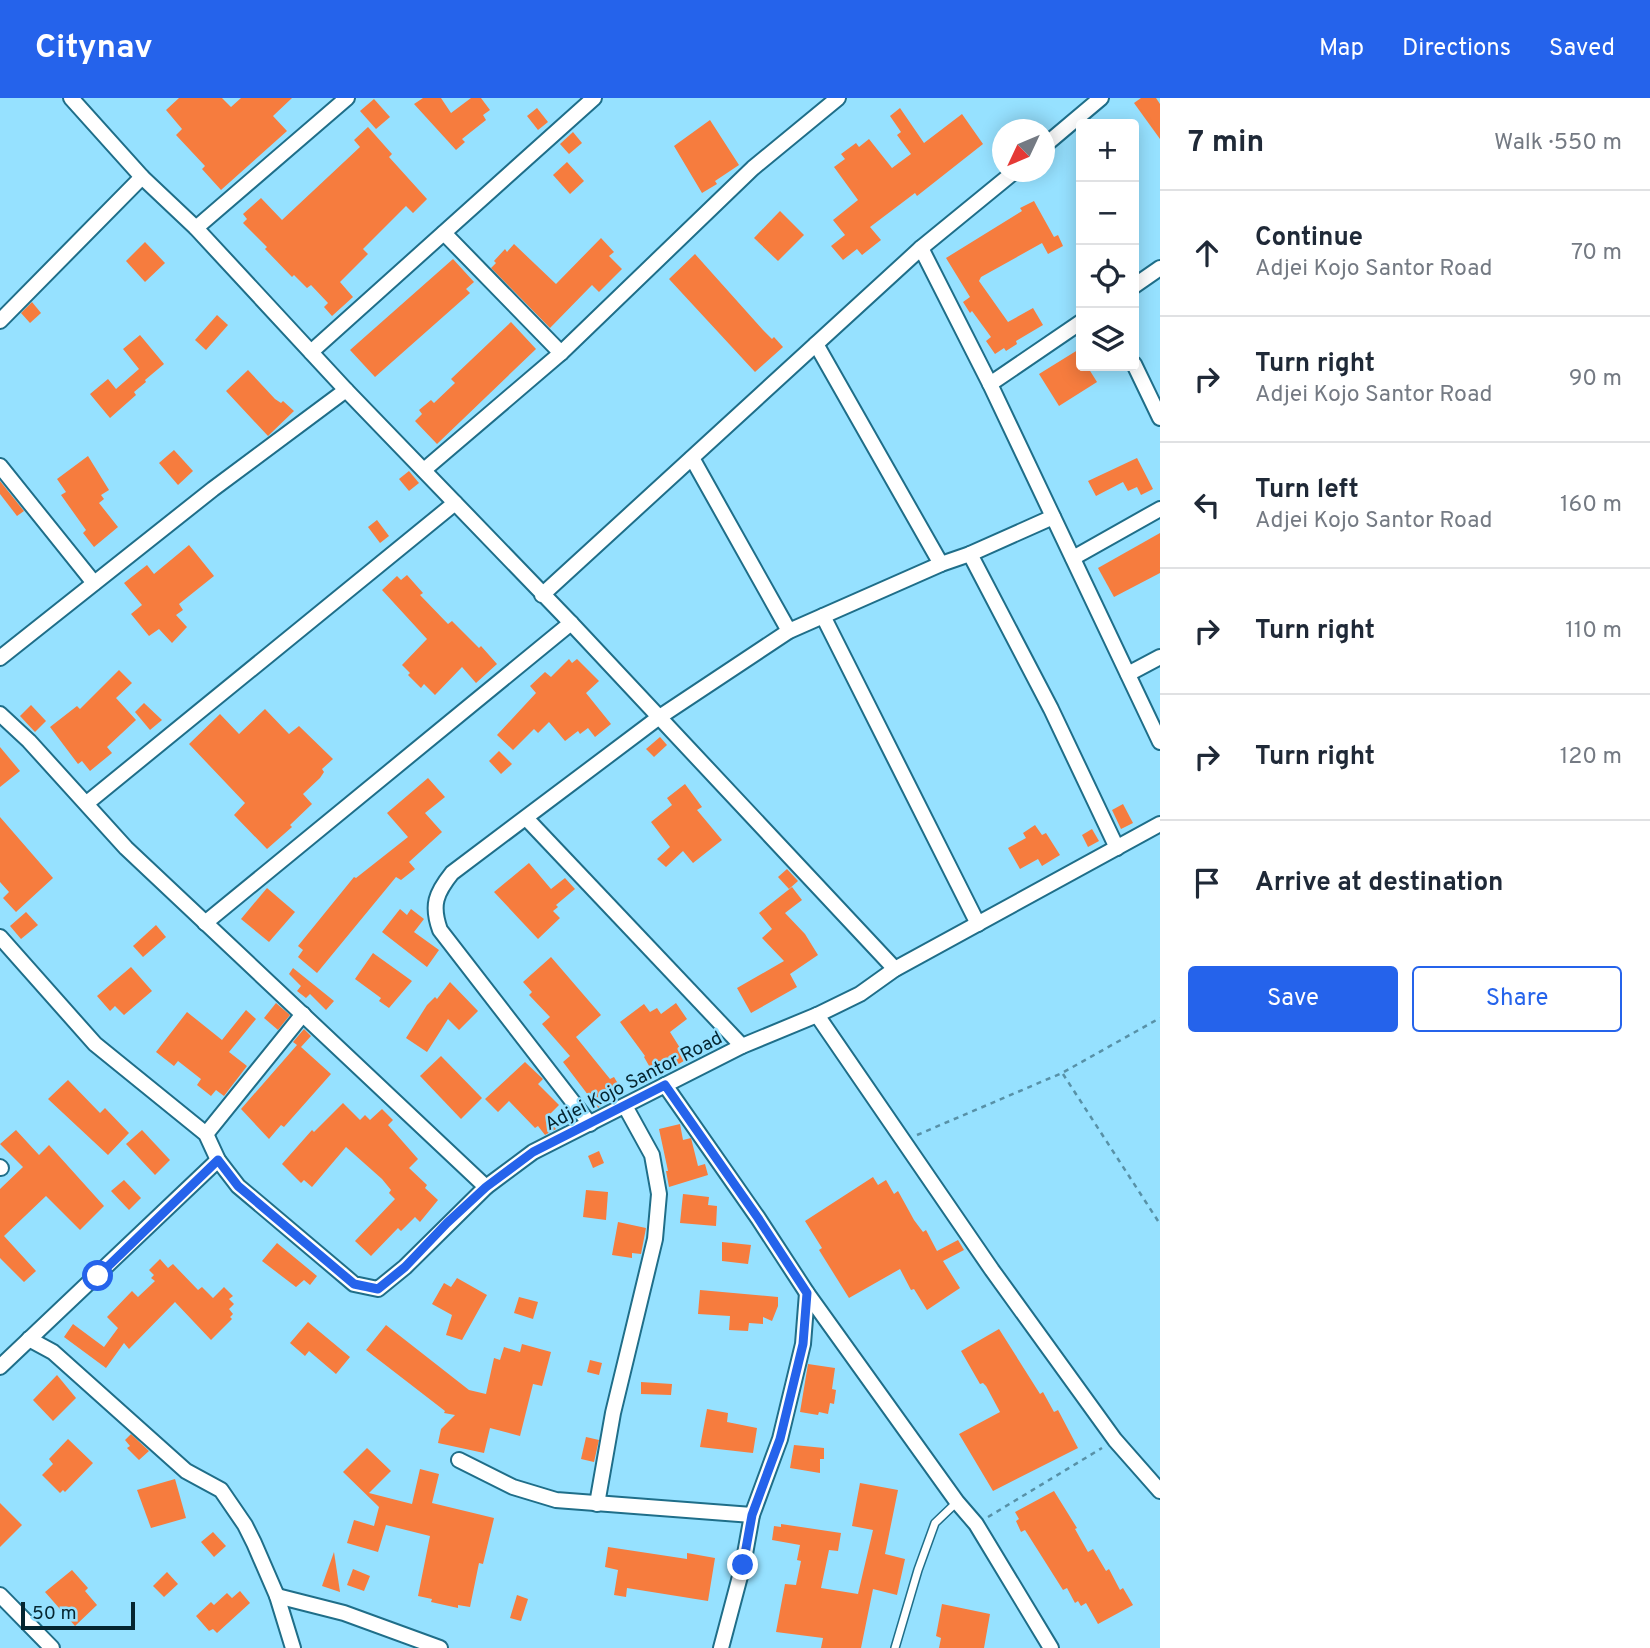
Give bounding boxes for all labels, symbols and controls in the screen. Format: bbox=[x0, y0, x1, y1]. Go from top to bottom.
text: Citynav bbox=[35, 28, 153, 70]
text: Map bbox=[1319, 34, 1364, 64]
text: Directions bbox=[1402, 34, 1511, 64]
text: Saved bbox=[1549, 34, 1615, 64]
north arrow bbox=[992, 119, 1055, 182]
map controls bbox=[1076, 119, 1139, 371]
button: + bbox=[1076, 119, 1139, 182]
text: 7 min bbox=[1188, 125, 1264, 162]
text: Walk · 550 m bbox=[1494, 129, 1622, 158]
button: − bbox=[1076, 182, 1139, 245]
text: Continue bbox=[1255, 222, 1363, 255]
icon: ahead bbox=[1188, 234, 1226, 272]
text: 70 m bbox=[1571, 239, 1622, 268]
button: locate bbox=[1076, 245, 1139, 308]
text: Adjei Kojo Santor Road bbox=[1255, 255, 1493, 284]
button: layers bbox=[1076, 308, 1139, 371]
text: Turn right bbox=[1255, 348, 1375, 381]
icon: right bbox=[1188, 360, 1226, 398]
text: 90 m bbox=[1569, 365, 1622, 394]
text: Adjei Kojo Santor Road bbox=[1255, 381, 1493, 410]
text: Turn left bbox=[1255, 474, 1359, 507]
icon: left bbox=[1188, 486, 1226, 524]
text: 160 m bbox=[1560, 491, 1622, 520]
text: Adjei Kojo Santor Road bbox=[1255, 507, 1493, 536]
icon: right bbox=[1188, 612, 1226, 650]
text: Turn right bbox=[1255, 615, 1375, 648]
text: 110 m bbox=[1565, 617, 1622, 646]
icon: right bbox=[1188, 738, 1226, 776]
text: Turn right bbox=[1255, 741, 1375, 774]
text: 120 m bbox=[1560, 743, 1622, 772]
icon: arrive bbox=[1188, 864, 1226, 902]
text: Arrive at destination bbox=[1255, 867, 1503, 900]
button: Save bbox=[1188, 966, 1398, 1032]
button: Share bbox=[1412, 966, 1622, 1032]
street label: Adjei Kojo Santor Road bbox=[541, 1027, 727, 1137]
route start bbox=[82, 1260, 113, 1291]
route end bbox=[727, 1549, 758, 1580]
scale bar bbox=[21, 1599, 135, 1631]
text: 50 m bbox=[32, 1602, 77, 1626]

